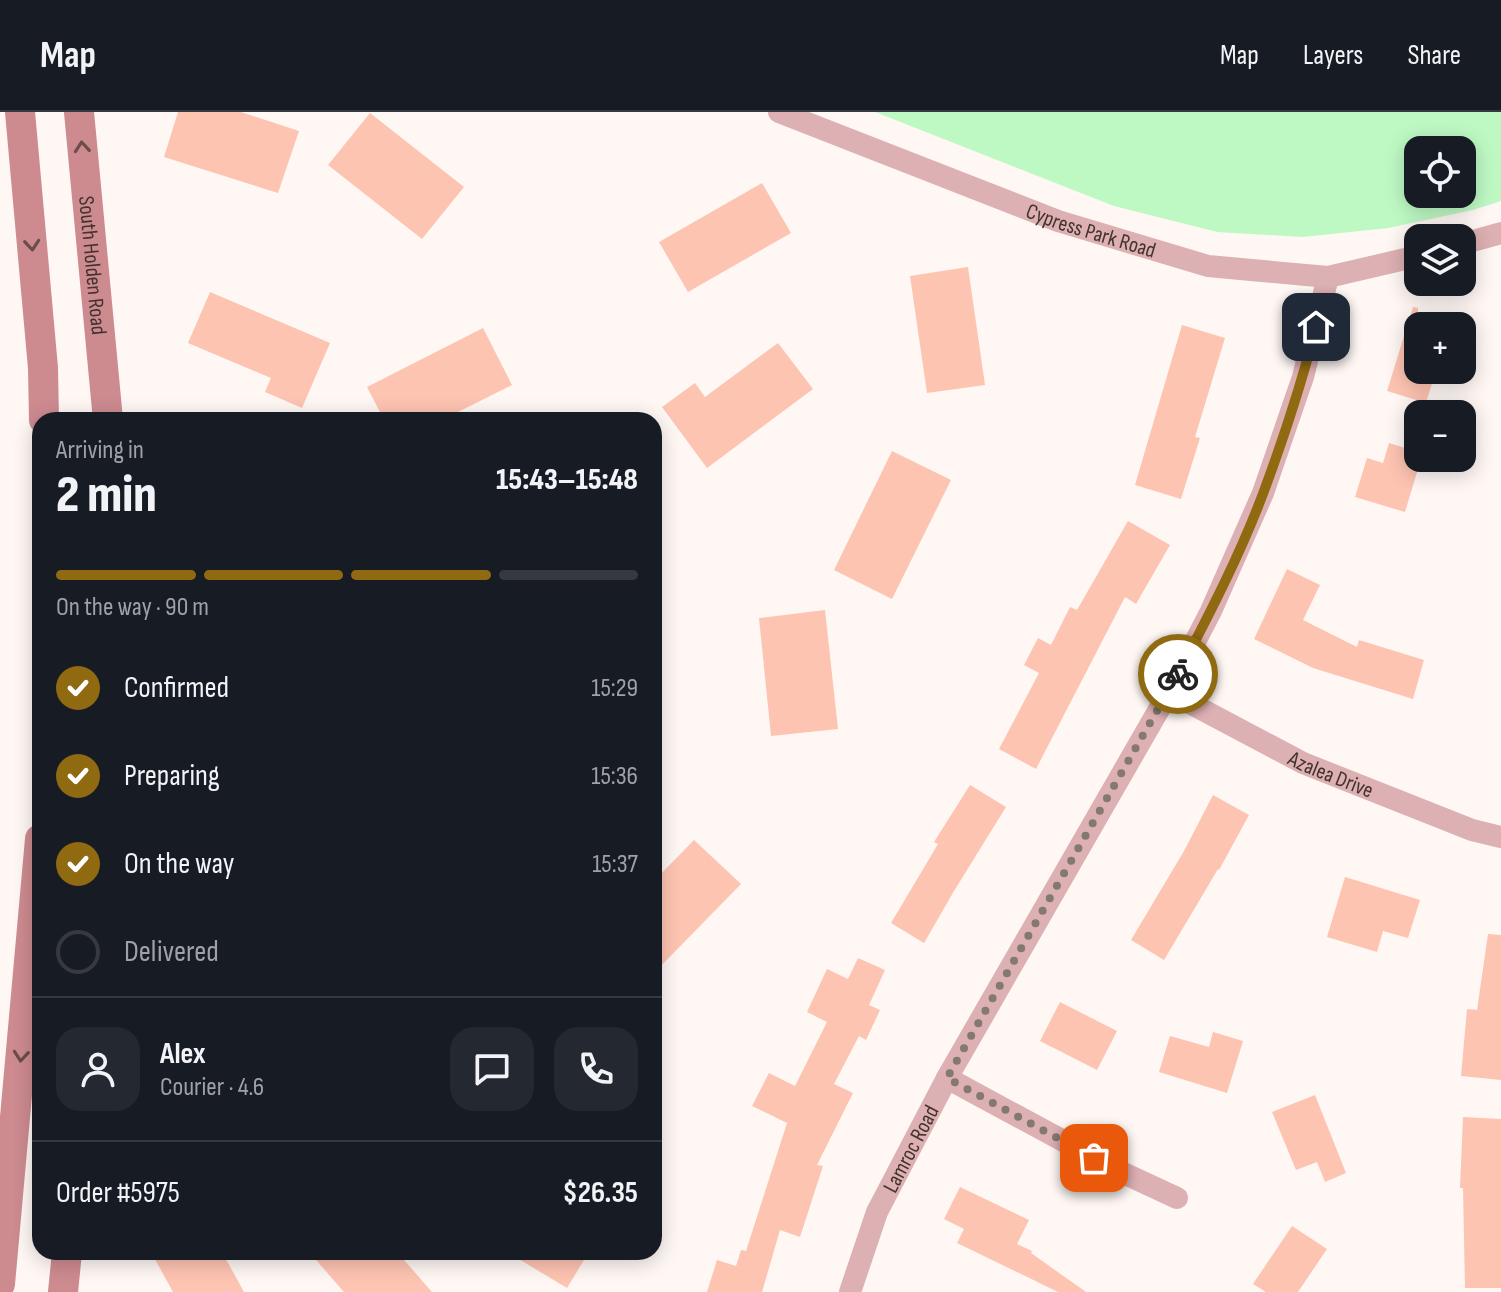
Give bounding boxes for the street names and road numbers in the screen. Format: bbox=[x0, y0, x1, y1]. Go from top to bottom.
street label: South Holden Road bbox=[72, 195, 112, 336]
street label: Cypress Park Road bbox=[1022, 198, 1159, 265]
street label: Azalea Drive bbox=[1282, 745, 1377, 805]
street label: Lamroc Road bbox=[878, 1101, 945, 1198]

